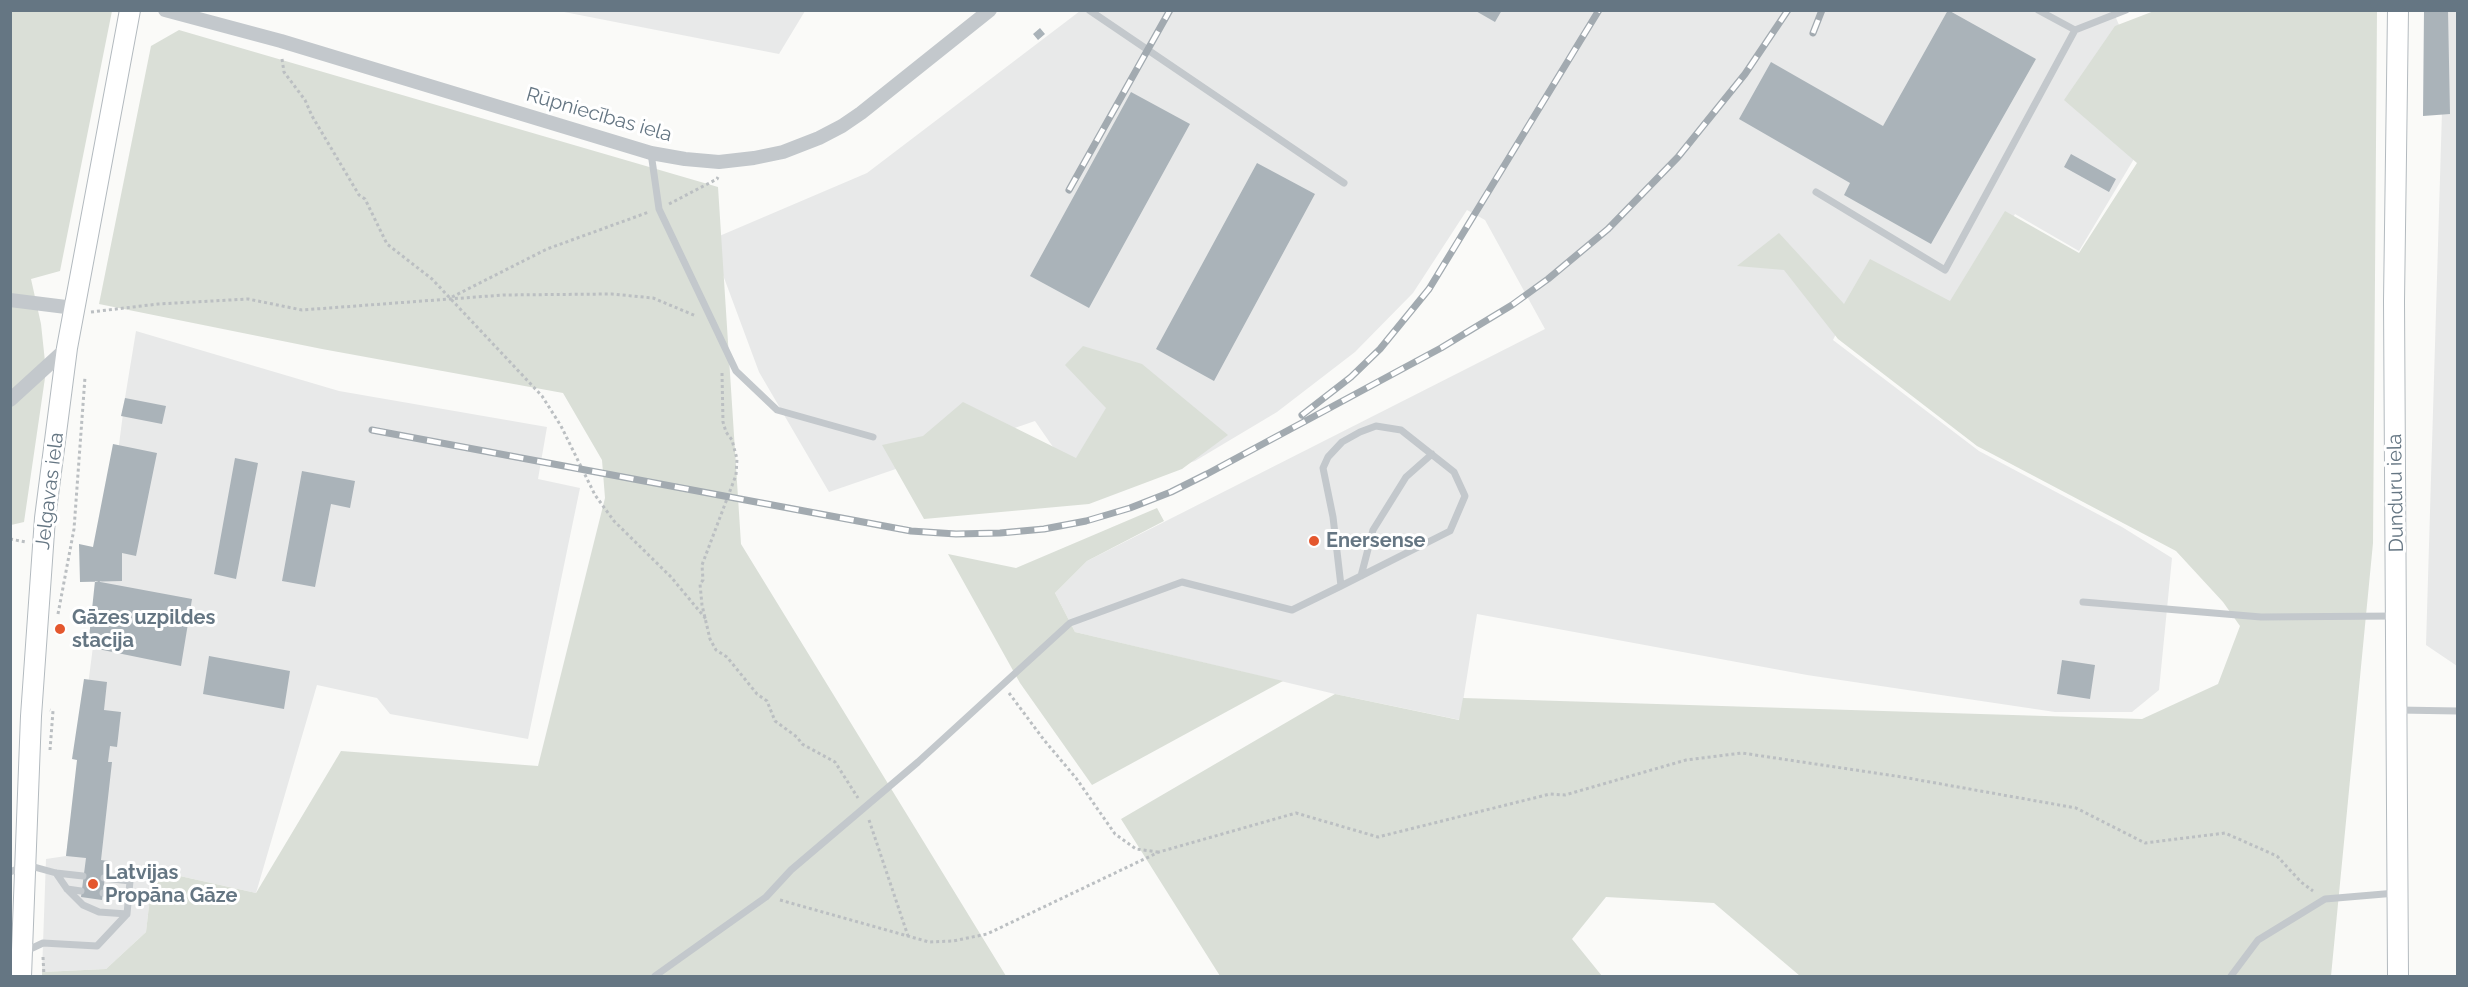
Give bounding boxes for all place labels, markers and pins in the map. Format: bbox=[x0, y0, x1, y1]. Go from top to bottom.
place label: Enersense bbox=[1326, 529, 1426, 553]
marker: Enersense bbox=[1307, 534, 1321, 548]
place label: Gāzes uzpildes stacija bbox=[72, 606, 215, 653]
marker: Gāzes uzpildes stacija bbox=[53, 622, 67, 636]
place label: Latvijas Propāna Gāze bbox=[105, 861, 237, 908]
marker: Latvijas Propāna Gāze bbox=[86, 877, 100, 891]

